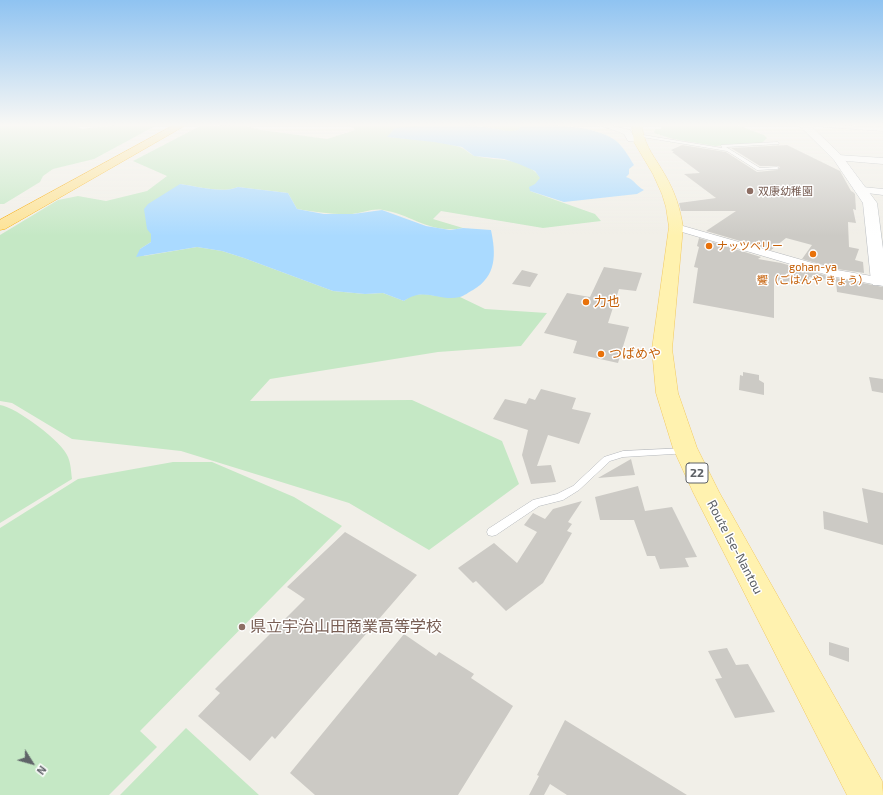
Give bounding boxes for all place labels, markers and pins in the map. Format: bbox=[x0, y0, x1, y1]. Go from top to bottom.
place label: 双康幼稚園 bbox=[758, 184, 813, 198]
marker: 双康幼稚園 bbox=[745, 186, 755, 196]
place label: ナッツベリー bbox=[717, 239, 783, 253]
marker: ナッツベリー bbox=[704, 241, 714, 251]
marker: gohan-ya 饗（ごはんや きょう） bbox=[808, 249, 818, 259]
place label: gohan-ya 饗（ごはんや きょう） bbox=[757, 260, 869, 286]
place label: 力也 bbox=[594, 294, 620, 310]
marker: 力也 bbox=[581, 297, 591, 307]
place label: つばめや bbox=[609, 346, 661, 362]
marker: つばめや bbox=[596, 349, 606, 359]
place label: 県立宇治山田商業高等学校 bbox=[250, 617, 442, 637]
marker: 県立宇治山田商業高等学校 bbox=[237, 622, 247, 632]

